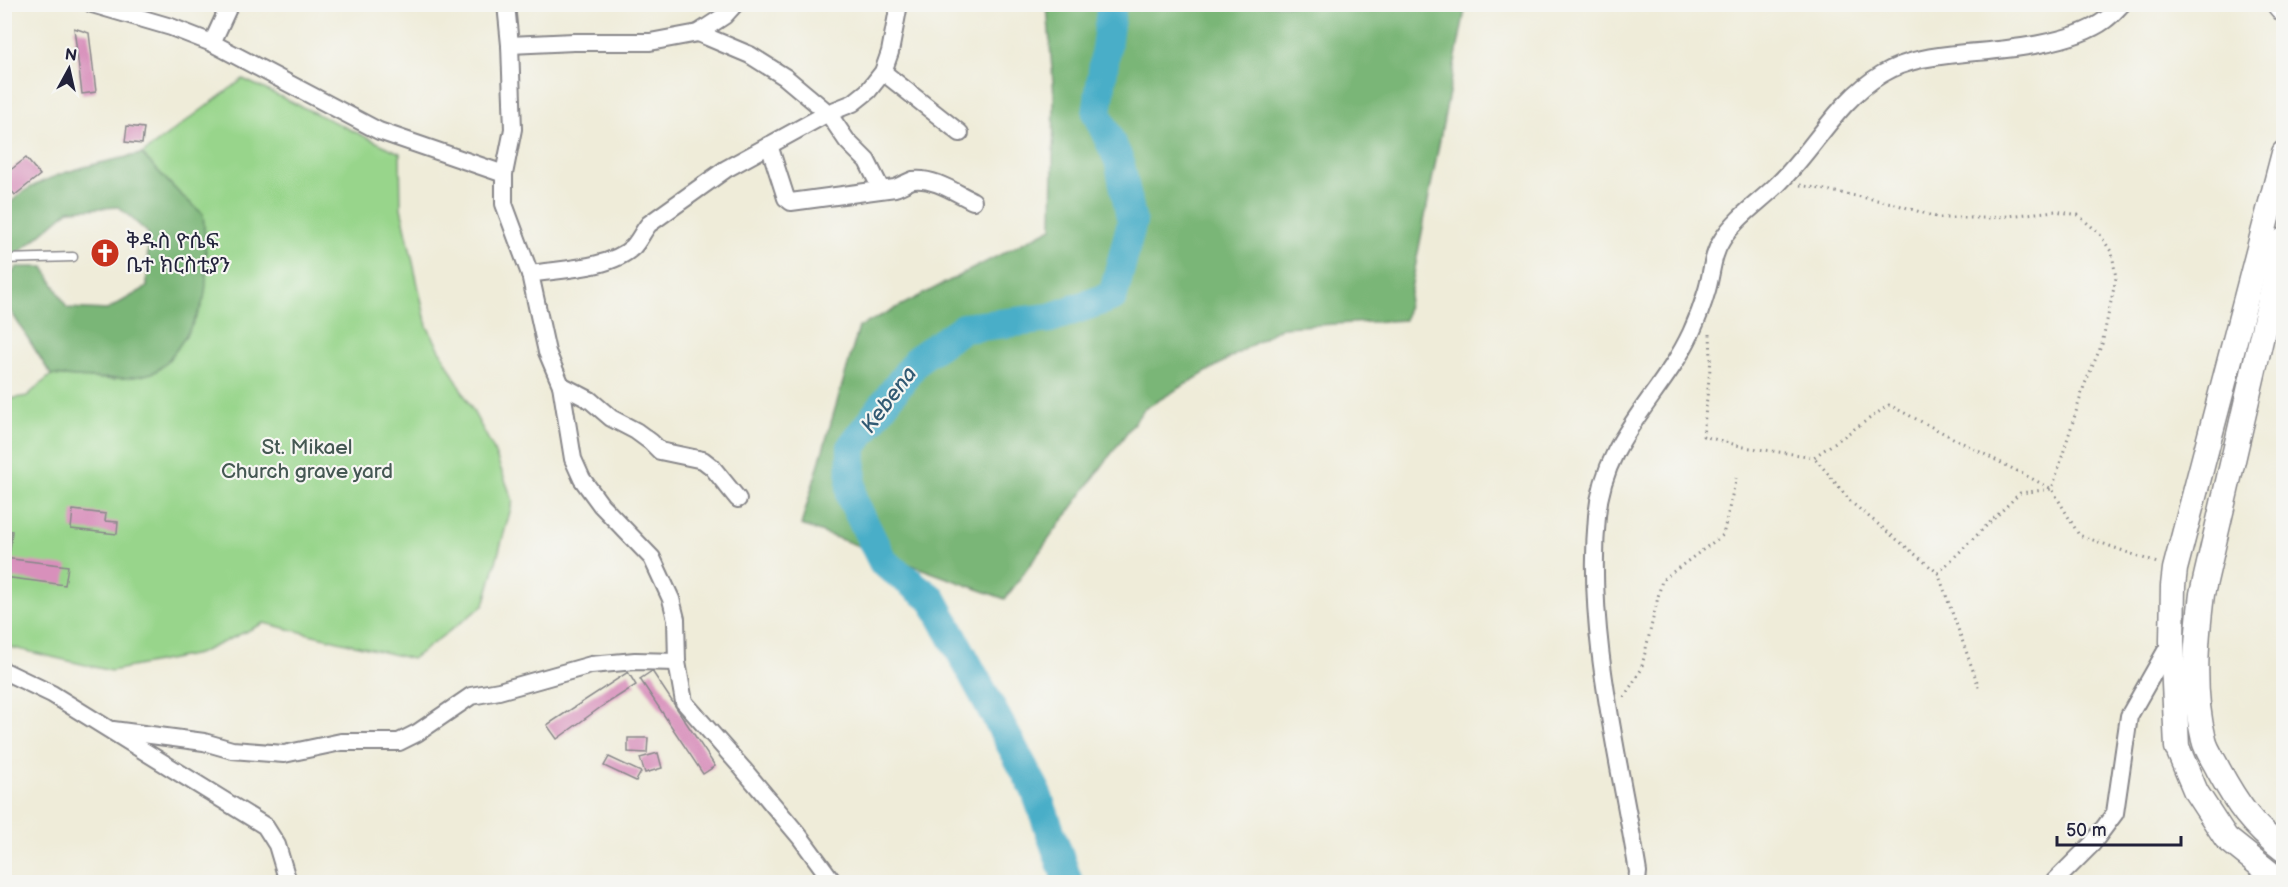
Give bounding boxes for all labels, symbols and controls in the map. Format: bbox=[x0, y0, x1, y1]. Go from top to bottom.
north arrow bbox=[39, 39, 99, 99]
text: N bbox=[64, 45, 78, 66]
place label: ቅዱስ ዮሴፍ ቤተ ክርስቲያን bbox=[126, 229, 230, 278]
church icon: ቅዱስ ዮሴፍ ቤተ ክርስቲያን bbox=[89, 237, 121, 269]
water label: Kebena bbox=[855, 361, 923, 439]
park label: St. Mikael Church grave yard bbox=[221, 435, 393, 484]
scale bar bbox=[2057, 809, 2182, 847]
text: 50 m bbox=[2066, 820, 2107, 841]

